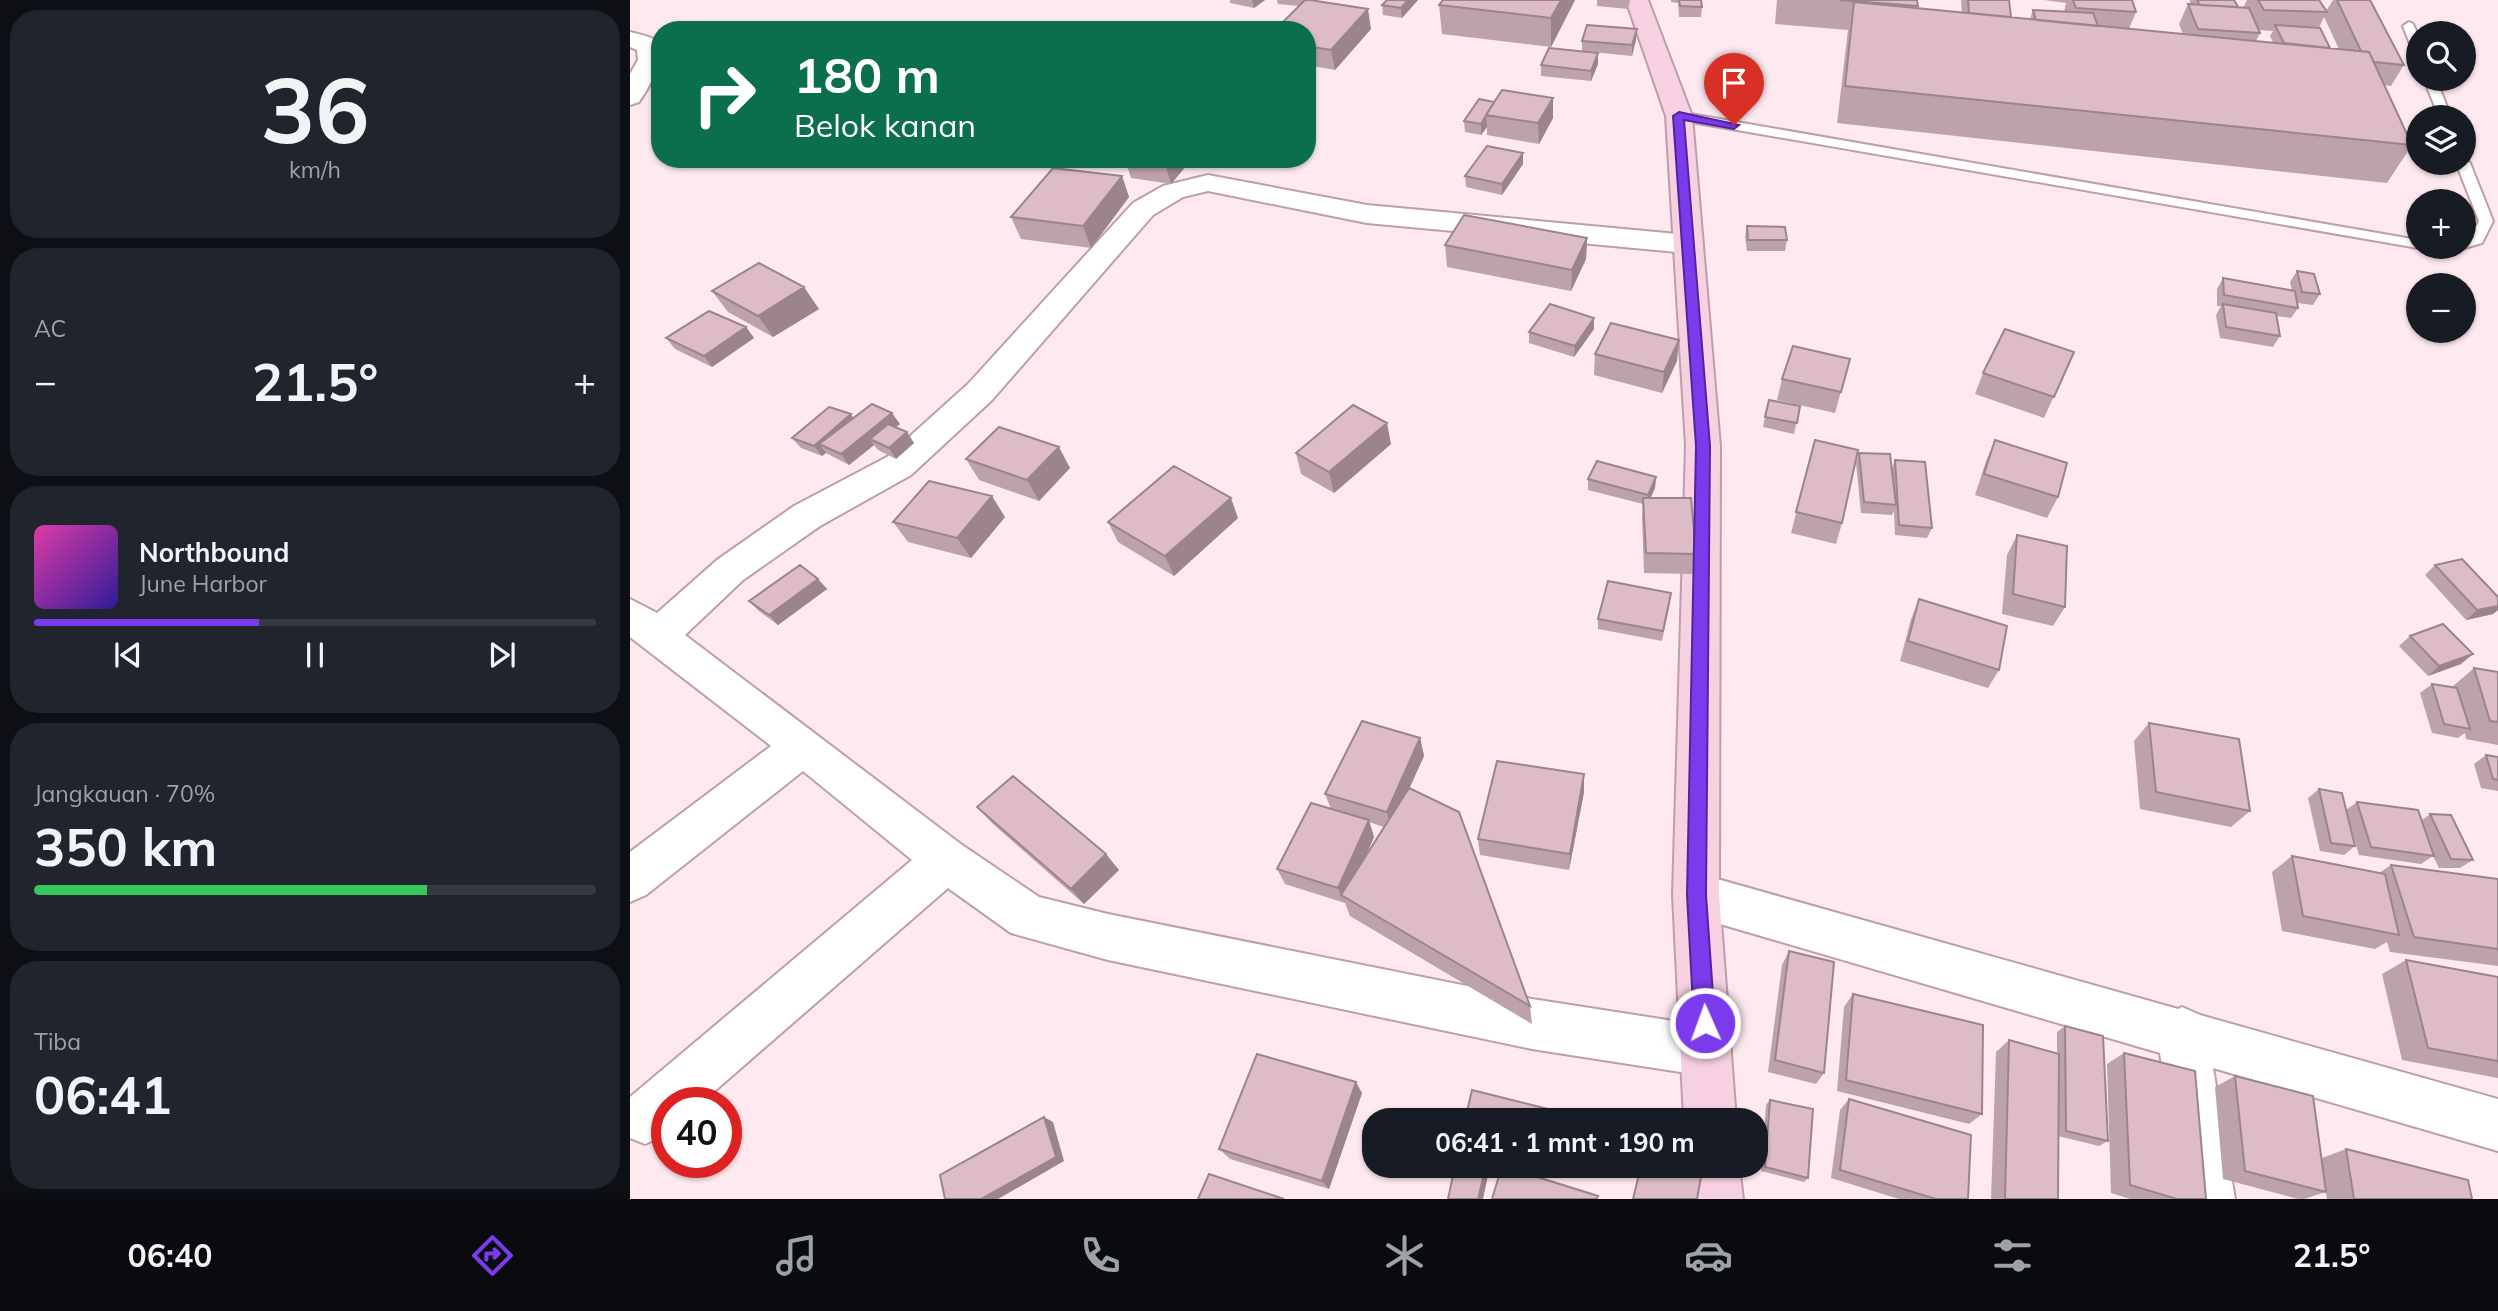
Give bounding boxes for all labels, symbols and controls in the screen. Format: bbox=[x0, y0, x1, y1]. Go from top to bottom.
map controls bbox=[2406, 21, 2476, 343]
button: search bbox=[2406, 21, 2476, 91]
text: 180 m bbox=[794, 44, 940, 105]
icon: right bbox=[679, 49, 770, 140]
text: 36 bbox=[260, 52, 370, 166]
pin bbox=[1704, 53, 1764, 125]
icon: arrive bbox=[1715, 64, 1753, 102]
text: Belok kanan bbox=[794, 105, 976, 145]
button: layers bbox=[2406, 105, 2476, 175]
text: km/h bbox=[289, 155, 341, 184]
button: + bbox=[2406, 189, 2476, 259]
button: − bbox=[2406, 273, 2476, 343]
text: AC bbox=[34, 314, 66, 343]
text: 21.5° bbox=[252, 349, 378, 414]
text: − bbox=[34, 357, 57, 405]
text: + bbox=[573, 357, 596, 405]
text: Northbound bbox=[139, 536, 289, 569]
text: June Harbor bbox=[139, 569, 267, 598]
icon: previous bbox=[109, 636, 147, 674]
icon: pause bbox=[296, 636, 334, 674]
icon: next bbox=[483, 636, 521, 674]
text: Jangkauan · 70% bbox=[34, 779, 215, 808]
text: 350 km bbox=[34, 814, 217, 879]
position arrow bbox=[1668, 986, 1742, 1060]
text: Tiba bbox=[34, 1027, 81, 1056]
text: 06:41 bbox=[34, 1062, 172, 1127]
speed limit sign: 40 bbox=[651, 1087, 742, 1178]
text: 06:41 · 1 mnt · 190 m bbox=[1435, 1126, 1695, 1159]
icon: directions bbox=[468, 1231, 517, 1280]
icon: music bbox=[772, 1231, 821, 1280]
icon: phone bbox=[1076, 1231, 1125, 1280]
icon: climate bbox=[1380, 1231, 1429, 1280]
icon: car bbox=[1684, 1231, 1733, 1280]
icon: filters bbox=[1988, 1231, 2037, 1280]
text: 06:40 bbox=[128, 1235, 212, 1275]
text: 21.5° bbox=[2293, 1235, 2370, 1275]

